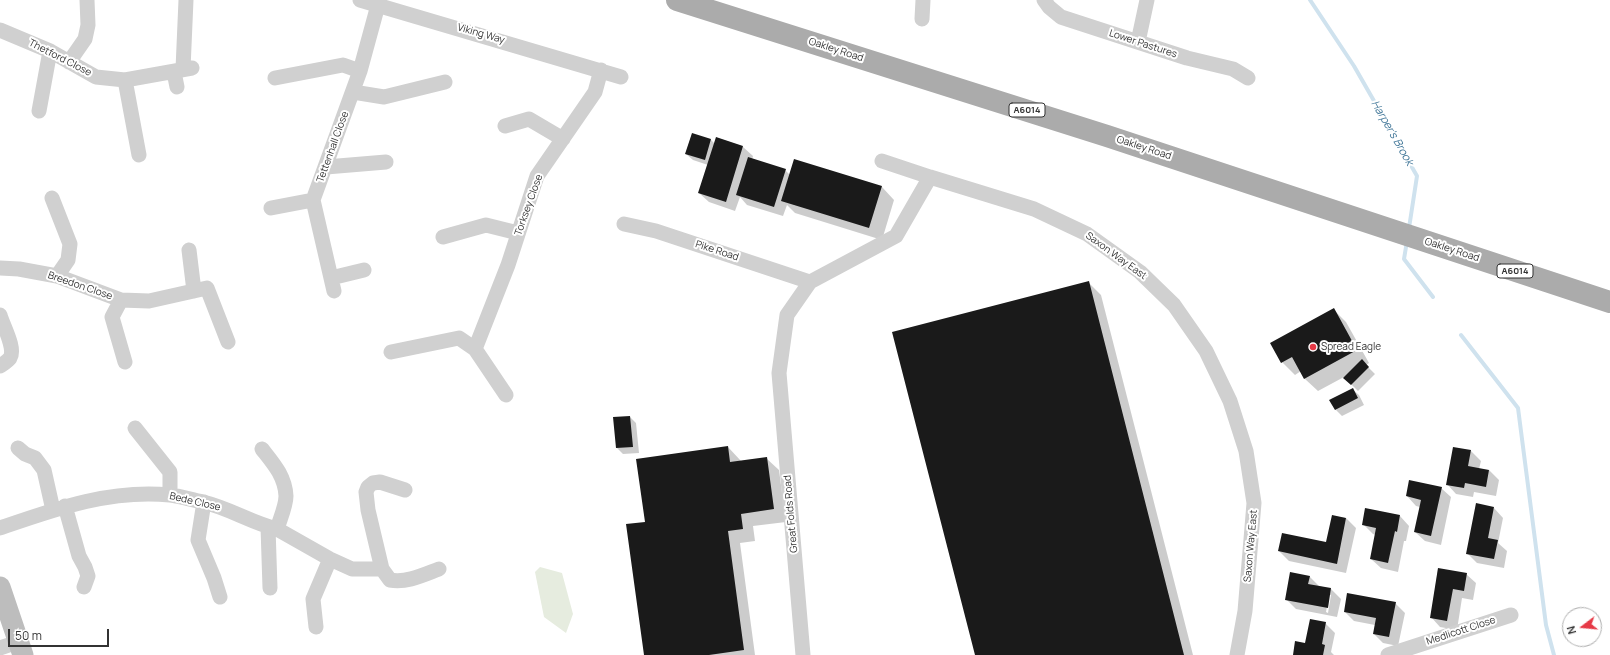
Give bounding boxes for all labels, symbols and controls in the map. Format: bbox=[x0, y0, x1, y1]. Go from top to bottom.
street label: Viking Way bbox=[456, 22, 506, 46]
street label: Lower Pastures bbox=[1107, 27, 1179, 61]
street label: Oakley Road bbox=[807, 36, 865, 64]
street label: Thetford Close bbox=[27, 37, 93, 79]
water label: Harper's Brook bbox=[1368, 98, 1416, 168]
road number: A6014 bbox=[1009, 103, 1045, 117]
street label: Tettenhall Close bbox=[315, 110, 351, 184]
street label: Oakley Road bbox=[1115, 134, 1173, 162]
street label: Torksey Close bbox=[512, 173, 546, 237]
street label: Saxon Way East bbox=[1083, 230, 1149, 282]
street label: Oakley Road bbox=[1423, 236, 1481, 264]
street label: Pike Road bbox=[694, 238, 740, 264]
road number: A6014 bbox=[1497, 264, 1533, 278]
street label: Breedon Close bbox=[46, 269, 114, 303]
place label: Spread Eagle bbox=[1321, 341, 1381, 353]
marker: Spread Eagle bbox=[1308, 342, 1318, 352]
street label: Great Folds Road bbox=[782, 475, 800, 553]
street label: Bede Close bbox=[168, 490, 222, 514]
street label: Saxon Way East bbox=[1242, 509, 1260, 583]
north arrow bbox=[1562, 607, 1602, 647]
street label: Medlicott Close bbox=[1425, 614, 1497, 648]
scale bar bbox=[10, 621, 111, 647]
text: N bbox=[1563, 624, 1579, 636]
text: 50 m bbox=[15, 627, 42, 644]

